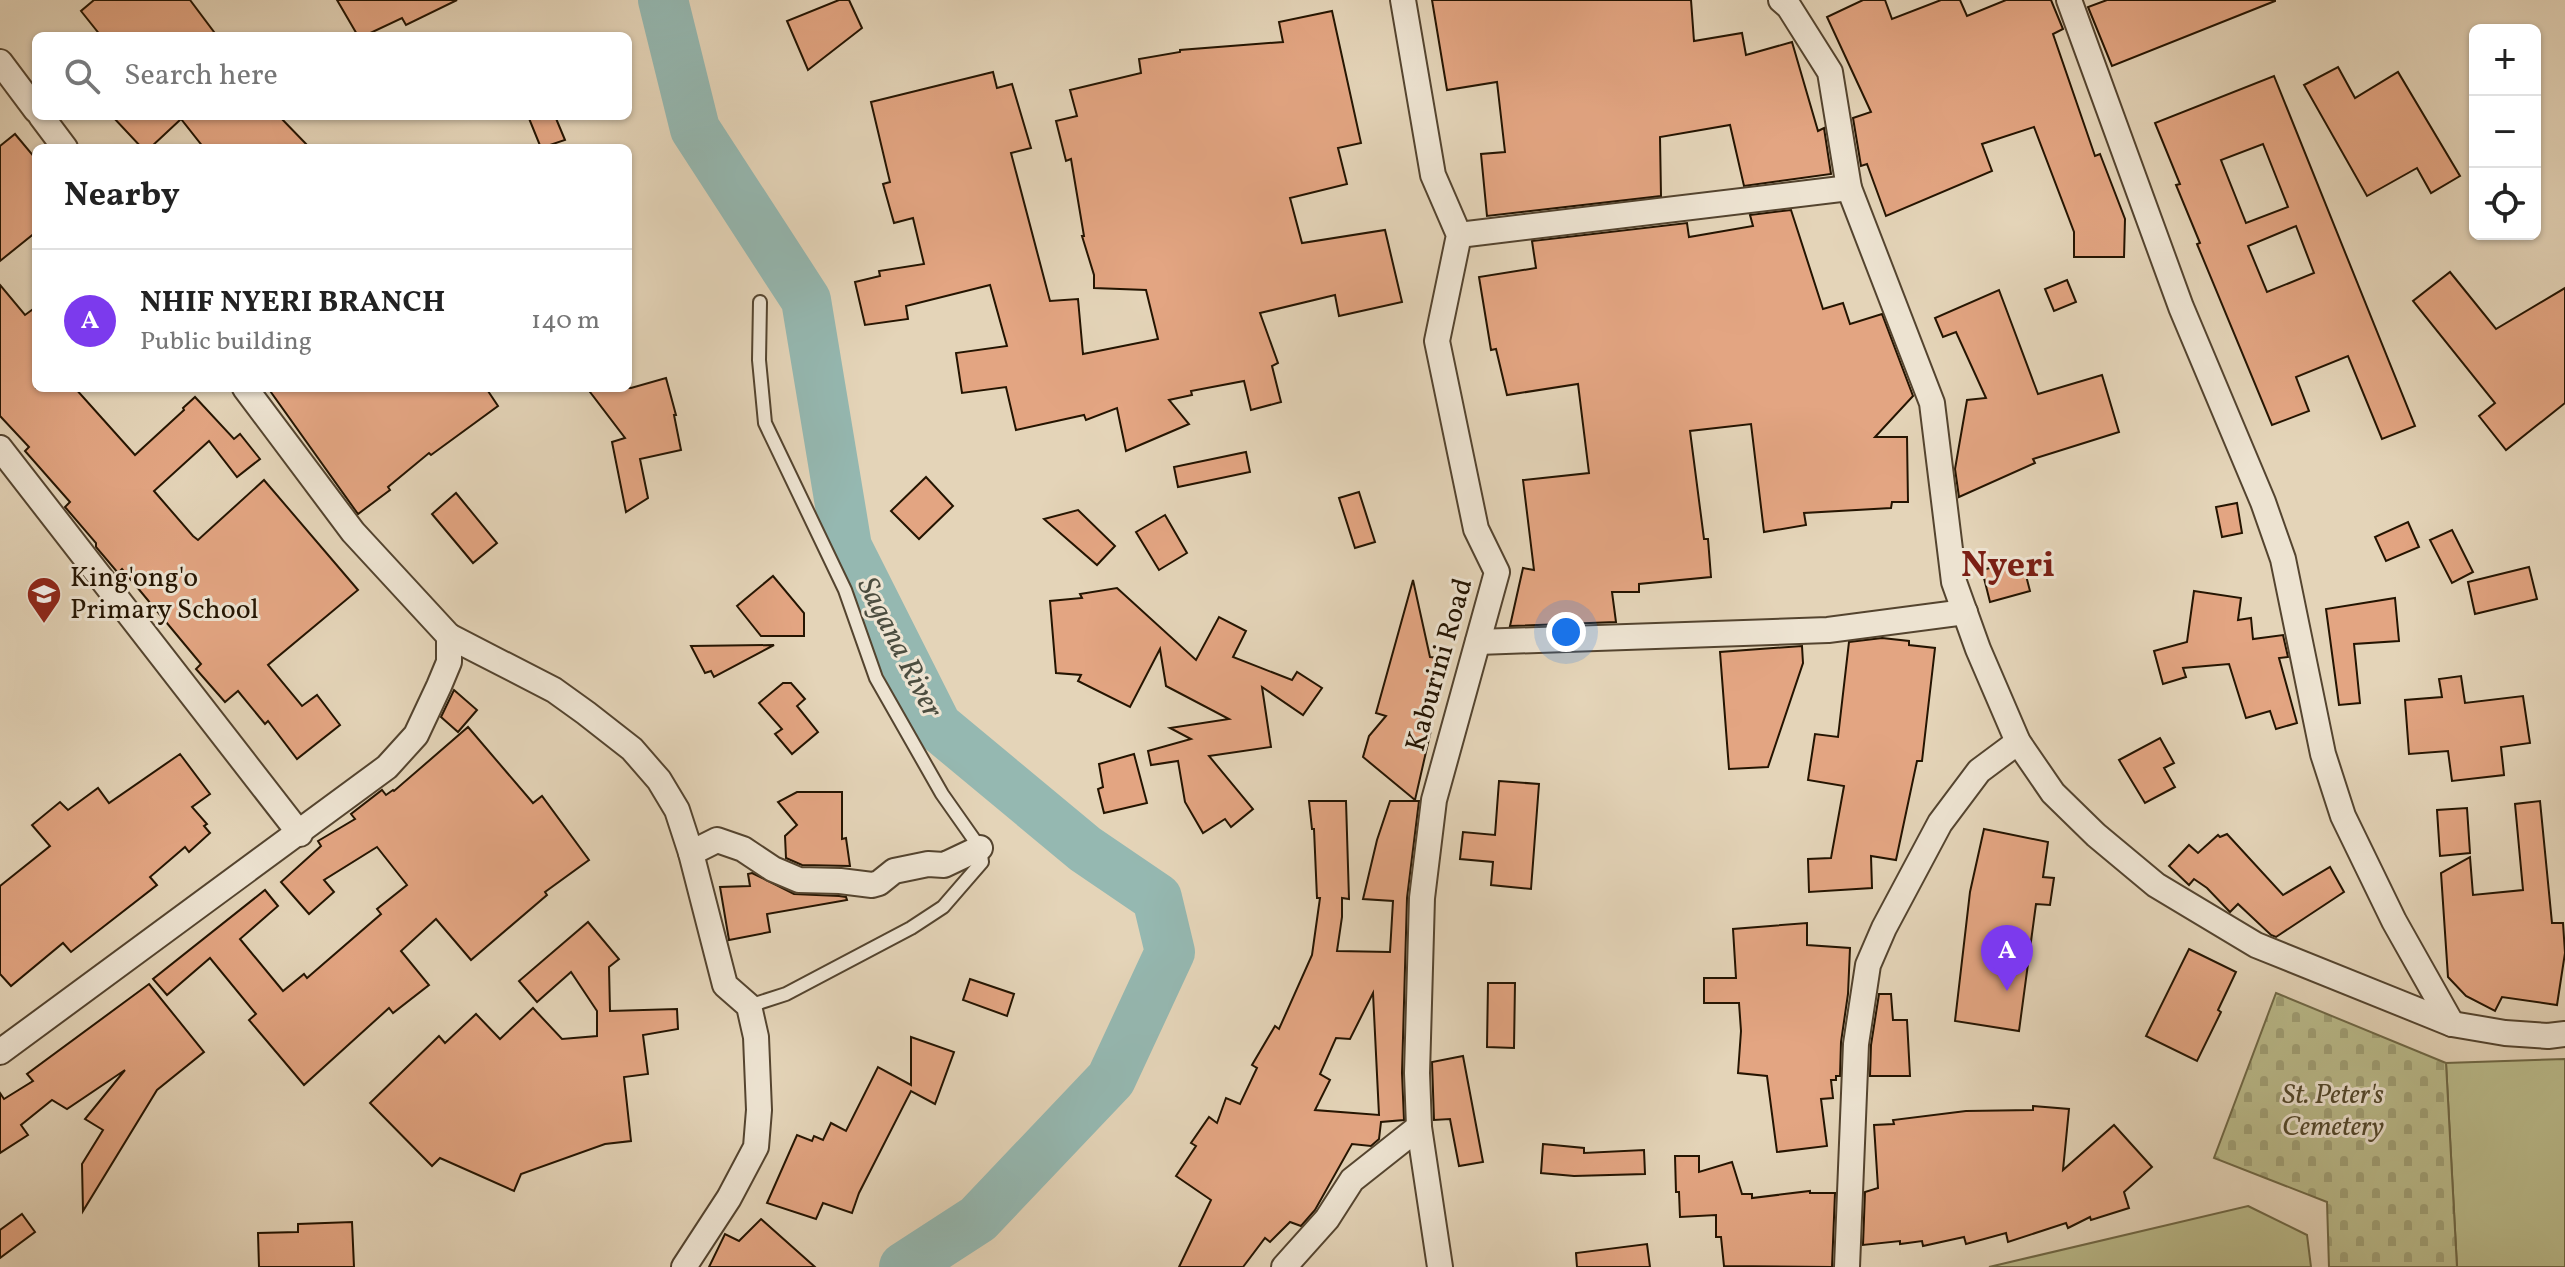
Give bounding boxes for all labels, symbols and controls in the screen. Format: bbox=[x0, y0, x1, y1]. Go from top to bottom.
map controls bbox=[2469, 24, 2541, 240]
button: + bbox=[2469, 24, 2541, 96]
search box bbox=[32, 32, 632, 120]
icon: search bbox=[60, 54, 104, 98]
text: Search here bbox=[124, 55, 278, 97]
button: − bbox=[2469, 96, 2541, 168]
button: locate bbox=[2469, 168, 2541, 240]
text: Nearby bbox=[64, 173, 180, 220]
text: NHIF NYERI BRANCH bbox=[140, 282, 445, 324]
text: A bbox=[81, 303, 99, 339]
text: 140 m bbox=[531, 303, 600, 339]
text: Public building bbox=[140, 324, 312, 360]
district label: Nyeri bbox=[1961, 542, 2055, 592]
place label: King'ong'o Primary School bbox=[70, 559, 259, 630]
water label: Sagana River bbox=[846, 570, 953, 726]
street label: Kaburini Road bbox=[1397, 574, 1483, 756]
school or university icon: King'ong'o Primary School bbox=[25, 575, 63, 625]
your location bbox=[1546, 612, 1586, 652]
pin: A bbox=[1981, 925, 2033, 991]
park label: St. Peter's Cemetery bbox=[2282, 1076, 2384, 1147]

